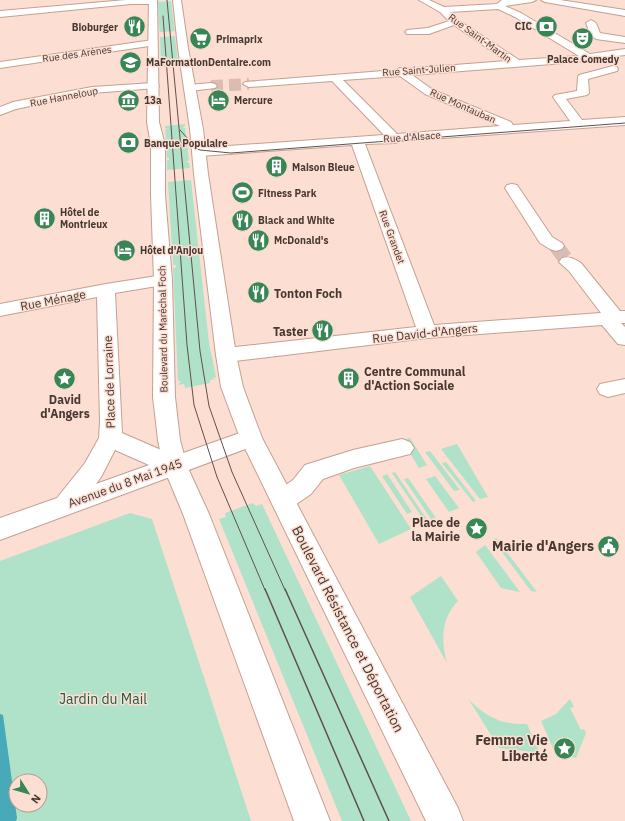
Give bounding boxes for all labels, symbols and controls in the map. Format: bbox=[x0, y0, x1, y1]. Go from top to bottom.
street label: Rue Saint-Martin bbox=[446, 11, 514, 65]
bank icon: CIC bbox=[534, 13, 560, 39]
restaurant icon: Bioburger bbox=[121, 14, 147, 40]
place label: CIC bbox=[515, 20, 532, 33]
place label: Bioburger bbox=[72, 21, 118, 34]
supermarket icon: Primaprix bbox=[188, 26, 214, 52]
theatre icon: Palace Comedy bbox=[570, 26, 596, 52]
place label: Primaprix bbox=[216, 33, 263, 46]
street label: Rue des Arènes bbox=[41, 43, 113, 65]
school or university icon: MaFormationDentaire.com bbox=[118, 49, 144, 75]
place label: Palace Comedy bbox=[547, 53, 620, 66]
place label: MaFormationDentaire.com bbox=[146, 56, 271, 69]
street label: Rue Saint-Julien bbox=[382, 61, 456, 79]
street label: Rue Hanneloup bbox=[29, 84, 99, 110]
street label: Rue Montauban bbox=[428, 86, 498, 126]
museum icon: 13a bbox=[116, 87, 142, 113]
hotel icon: Mercure bbox=[206, 87, 232, 113]
place label: 13a bbox=[144, 94, 162, 107]
place label: Mercure bbox=[234, 94, 273, 107]
street label: Rue d'Alsace bbox=[383, 128, 442, 145]
bank icon: Banque Populaire bbox=[115, 130, 141, 156]
place label: Banque Populaire bbox=[144, 137, 228, 150]
building icon: Maison Bleue bbox=[264, 154, 290, 180]
place label: Maison Bleue bbox=[292, 161, 355, 174]
sports icon: Fitness Park bbox=[230, 180, 256, 206]
place label: Fitness Park bbox=[258, 187, 317, 200]
building icon: Hôtel de Montrieux bbox=[31, 205, 57, 231]
place label: Hôtel de Montrieux bbox=[60, 206, 108, 231]
restaurant icon: Black and White bbox=[230, 207, 256, 233]
street label: Rue Grandet bbox=[376, 208, 408, 266]
place label: Black and White bbox=[258, 214, 335, 227]
restaurant icon: McDonald's bbox=[246, 227, 272, 253]
place label: McDonald's bbox=[274, 234, 328, 247]
hotel icon: Hôtel d'Anjou bbox=[112, 237, 138, 263]
place label: Hôtel d'Anjou bbox=[140, 244, 203, 257]
street label: Boulevard du Maréchal Foch bbox=[155, 265, 171, 393]
restaurant icon: Tonton Foch bbox=[245, 280, 271, 306]
street label: Rue Ménage bbox=[19, 286, 87, 314]
place label: Tonton Foch bbox=[274, 286, 342, 301]
restaurant icon: Taster bbox=[310, 318, 336, 344]
street label: Rue David-d'Angers bbox=[372, 320, 479, 346]
place label: Taster bbox=[273, 324, 308, 339]
street label: Place de Lorraine bbox=[100, 335, 118, 429]
place label: Centre Communal d'Action Sociale bbox=[364, 364, 466, 393]
place icon: David d'Angers bbox=[52, 365, 78, 391]
building icon: Centre Communal d'Action Sociale bbox=[336, 365, 362, 391]
place label: David d'Angers bbox=[40, 392, 90, 421]
street label: Avenue du 8 Mai 1945 bbox=[66, 455, 184, 511]
place label: Place de la Mairie bbox=[412, 515, 460, 544]
place icon: Place de la Mairie bbox=[463, 516, 489, 542]
street label: Boulevard Résistance et Déportation bbox=[288, 523, 408, 735]
public building icon: Mairie d'Angers bbox=[596, 533, 622, 559]
place label: Mairie d'Angers bbox=[492, 537, 594, 555]
park label: Jardin du Mail bbox=[59, 690, 147, 708]
place label: Femme Vie Liberté bbox=[475, 731, 548, 765]
place icon: Femme Vie Liberté bbox=[551, 735, 577, 761]
north arrow bbox=[8, 773, 48, 813]
text: N bbox=[28, 792, 44, 806]

